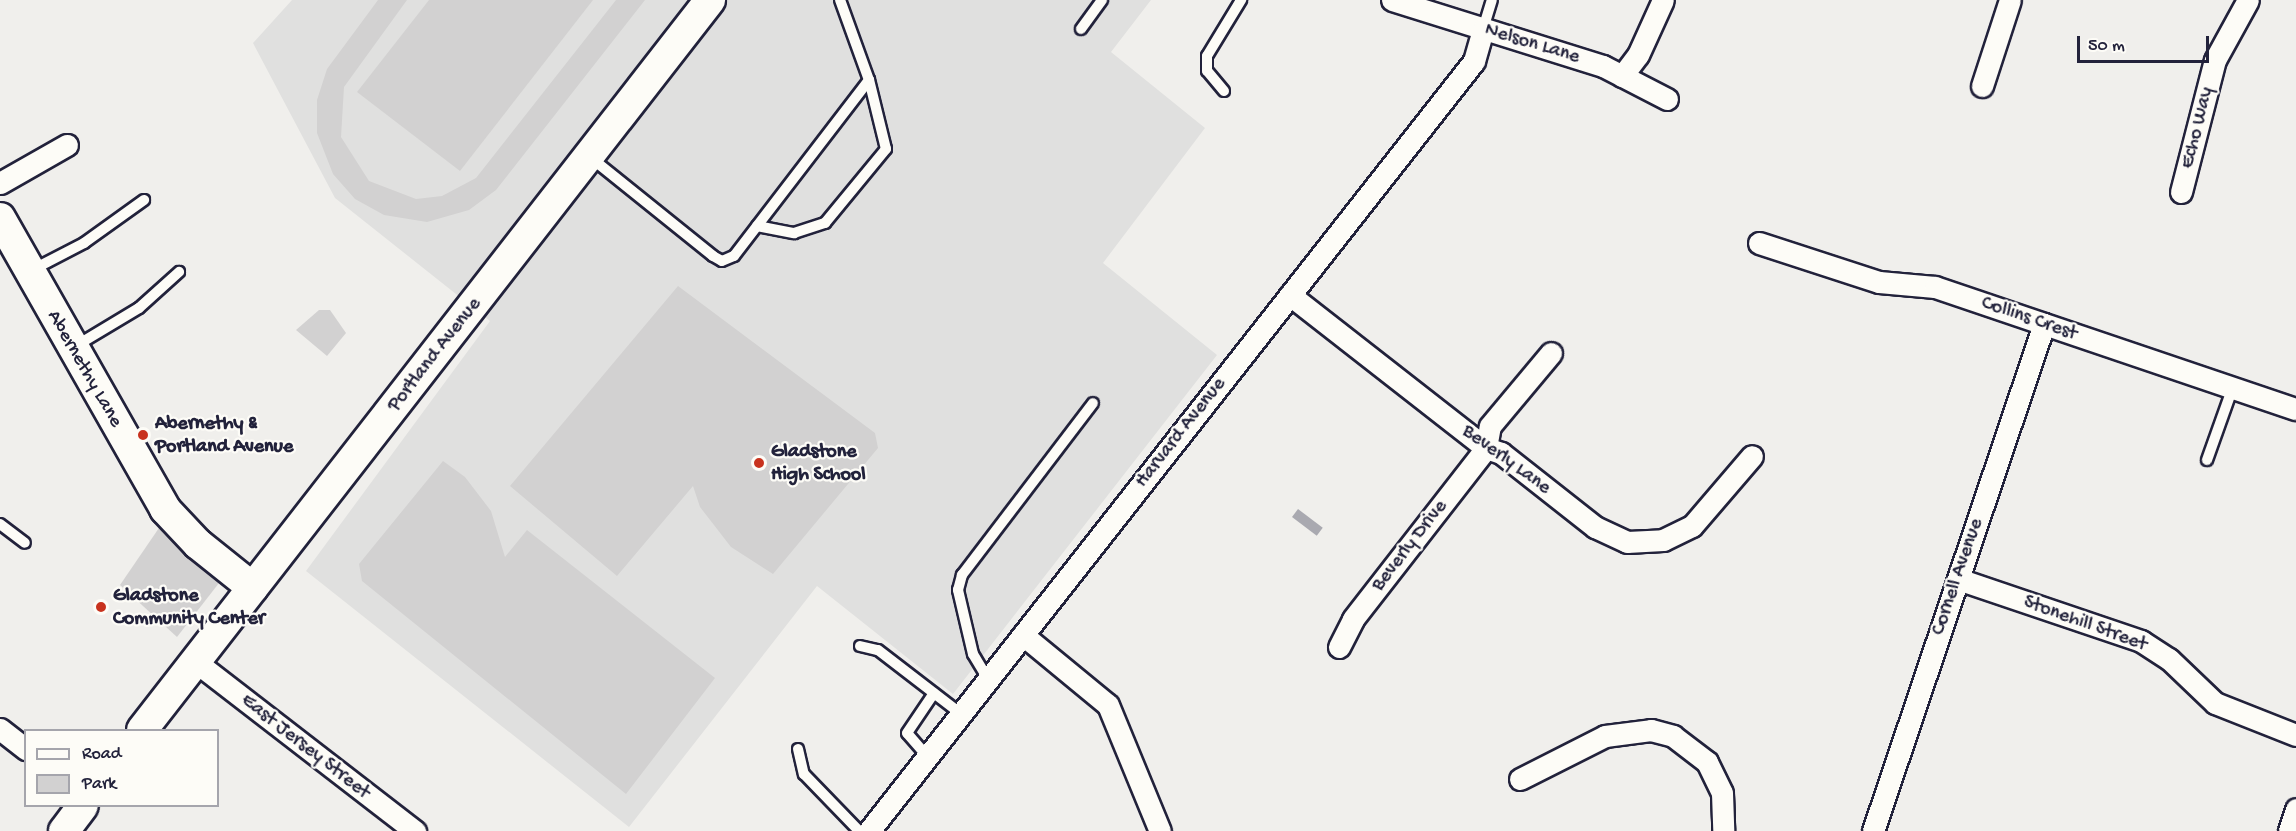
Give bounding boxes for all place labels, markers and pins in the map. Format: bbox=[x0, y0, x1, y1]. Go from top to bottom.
place label: Abernethy & Portland Avenue bbox=[155, 412, 293, 459]
marker: Abernethy & Portland Avenue bbox=[136, 428, 150, 442]
place label: Gladstone High School bbox=[771, 440, 866, 487]
marker: Gladstone High School bbox=[752, 456, 766, 470]
place label: Gladstone Community Center bbox=[113, 584, 265, 631]
marker: Gladstone Community Center bbox=[94, 600, 108, 614]

